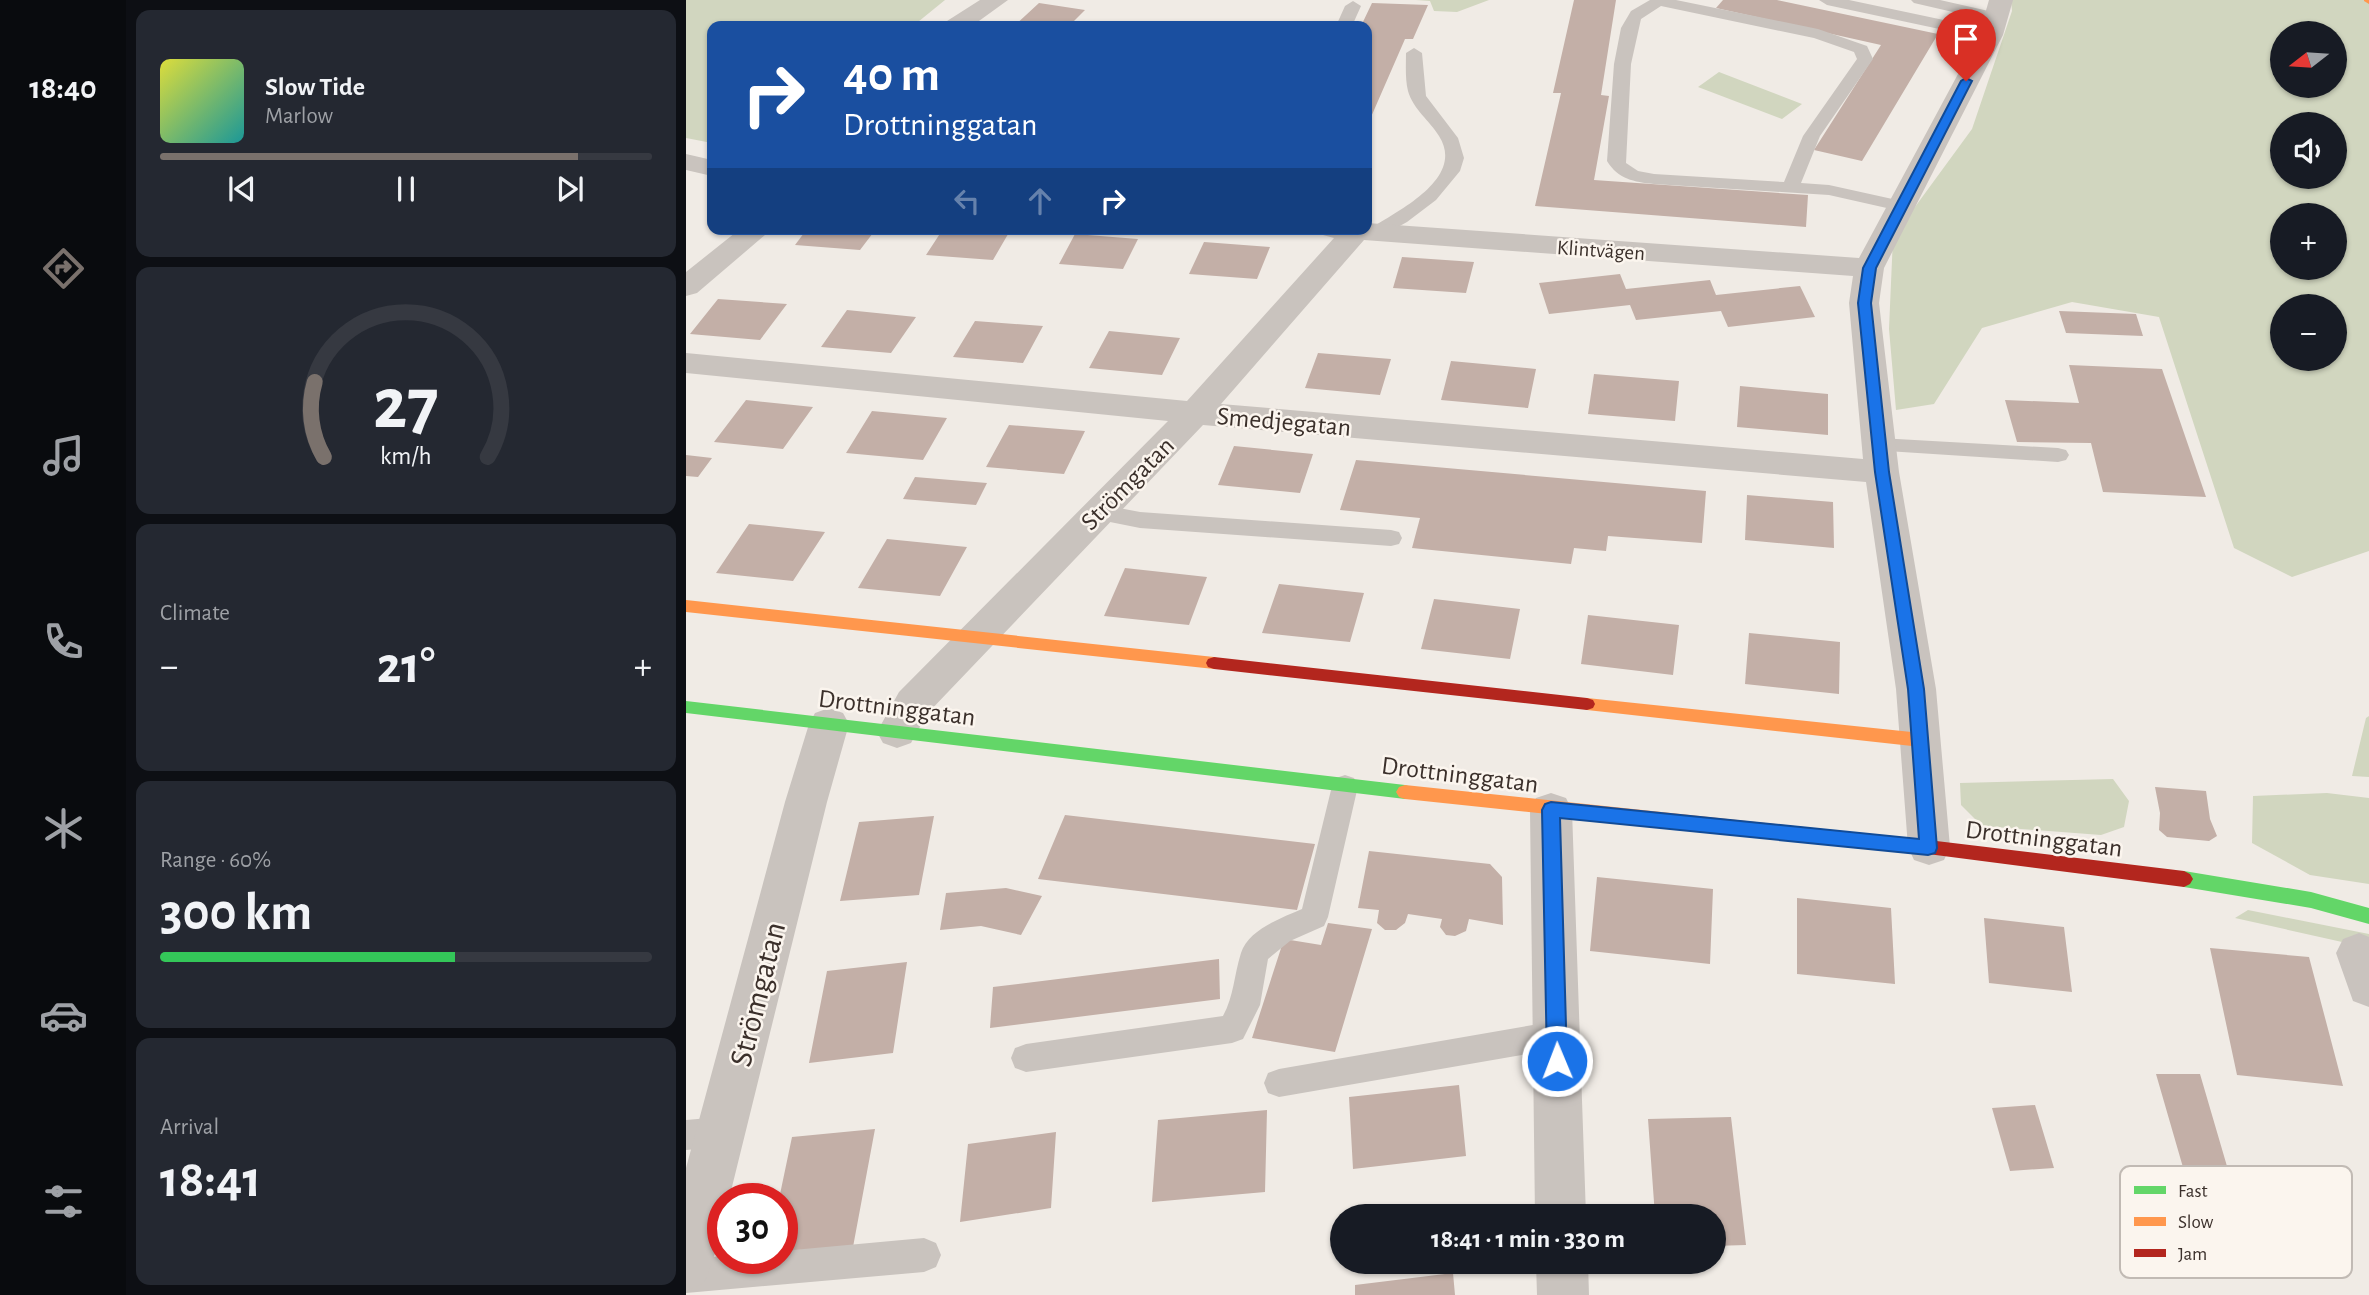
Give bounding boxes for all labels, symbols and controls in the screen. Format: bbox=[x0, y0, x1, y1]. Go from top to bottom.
pin bbox=[1936, 9, 1996, 81]
icon: arrive bbox=[1947, 20, 1985, 58]
north arrow bbox=[2270, 21, 2347, 98]
map controls bbox=[2270, 21, 2347, 371]
icon: right bbox=[728, 49, 819, 140]
text: 40 m bbox=[843, 51, 940, 100]
text: 18:40 bbox=[29, 72, 97, 104]
text: Slow Tide bbox=[265, 74, 365, 100]
text: Marlow bbox=[265, 105, 333, 128]
text: Drottninggatan bbox=[843, 109, 1038, 141]
button: sound bbox=[2270, 112, 2347, 189]
icon: previous bbox=[223, 170, 261, 208]
icon: pause bbox=[387, 170, 425, 208]
icon: next bbox=[551, 170, 589, 208]
icon: left bbox=[948, 182, 986, 220]
icon: ahead bbox=[1021, 182, 1059, 220]
icon: right bbox=[1094, 182, 1132, 220]
button: + bbox=[2270, 203, 2347, 280]
street label: Klintvägen bbox=[1556, 237, 1646, 264]
icon: directions bbox=[39, 244, 88, 293]
button: − bbox=[2270, 294, 2347, 371]
text: 27 bbox=[373, 369, 439, 442]
street label: Smedjegatan bbox=[1216, 403, 1352, 441]
icon: music bbox=[39, 431, 88, 480]
street label: Strömgatan bbox=[1076, 432, 1179, 535]
text: km/h bbox=[380, 443, 432, 468]
text: Climate bbox=[160, 602, 230, 625]
icon: phone bbox=[39, 617, 88, 666]
text: 21° bbox=[377, 640, 435, 692]
text: − bbox=[160, 648, 178, 686]
text: + bbox=[634, 648, 652, 686]
street label: Drottninggatan bbox=[817, 685, 977, 731]
street label: Drottninggatan bbox=[1380, 752, 1540, 798]
icon: climate bbox=[39, 804, 88, 853]
street label: Drottninggatan bbox=[1964, 816, 2124, 862]
text: Range · 60% bbox=[160, 849, 271, 872]
text: 300 km bbox=[160, 887, 312, 939]
street label: Strömgatan bbox=[725, 919, 791, 1070]
icon: car bbox=[39, 991, 88, 1040]
position arrow bbox=[1520, 1024, 1594, 1098]
text: Arrival bbox=[160, 1116, 219, 1139]
text: 18:41 bbox=[160, 1154, 261, 1206]
legend bbox=[2120, 1166, 2352, 1278]
icon: filters bbox=[39, 1177, 88, 1226]
text: Fast bbox=[2178, 1182, 2208, 1201]
speed limit sign: 30 bbox=[707, 1183, 798, 1274]
text: Slow bbox=[2178, 1213, 2214, 1232]
text: 18:41 · 1 min · 330 m bbox=[1431, 1226, 1625, 1252]
text: Jam bbox=[2178, 1245, 2207, 1264]

